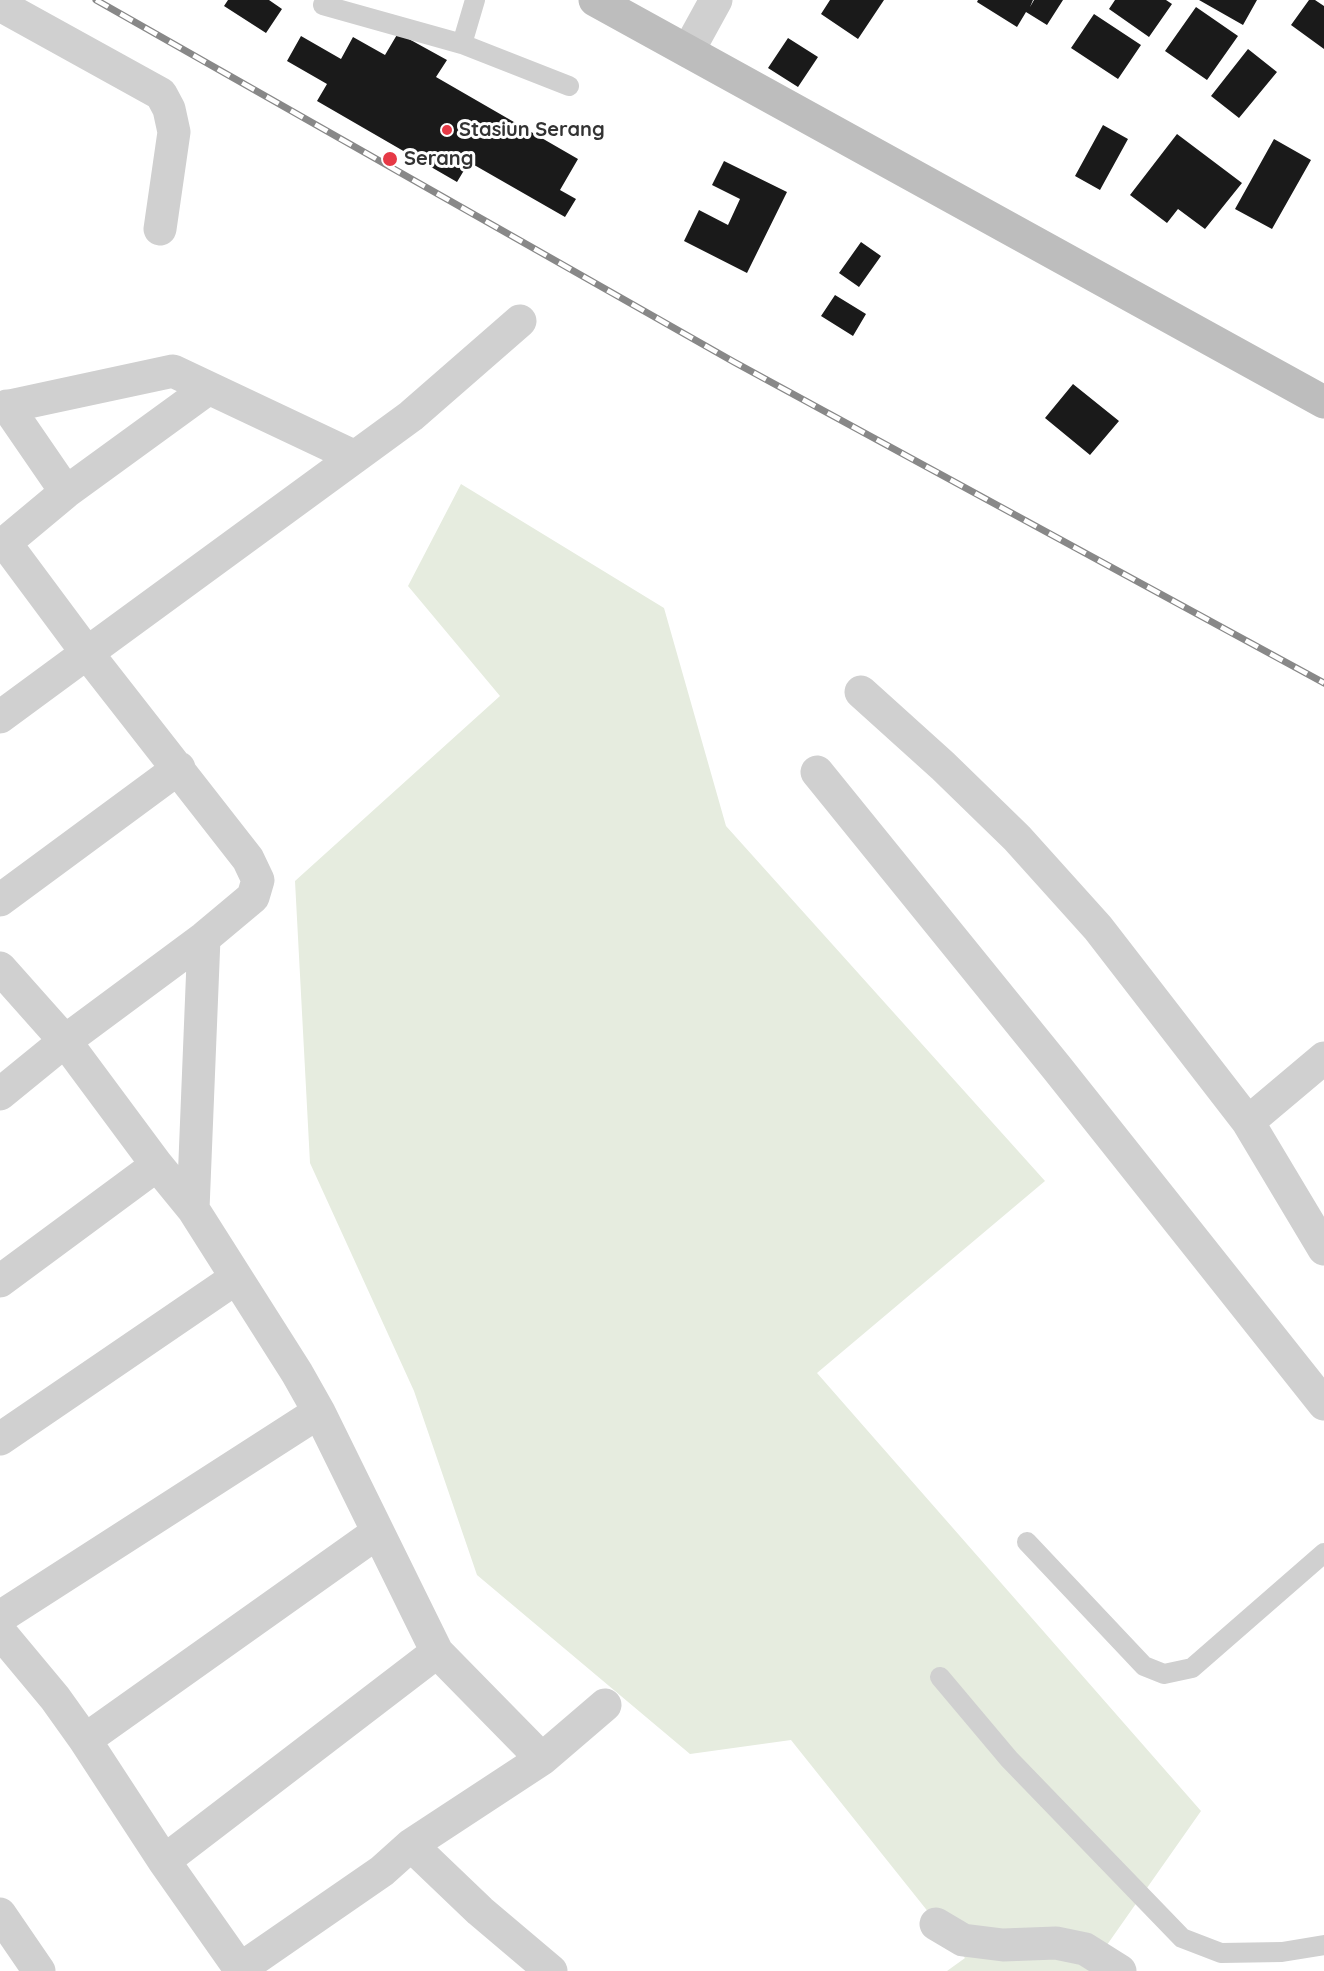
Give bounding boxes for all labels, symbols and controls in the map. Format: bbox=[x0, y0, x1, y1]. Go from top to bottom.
place label: Stasiun Serang bbox=[459, 118, 605, 142]
marker: Stasiun Serang bbox=[440, 123, 454, 137]
place label: Serang bbox=[404, 147, 473, 171]
marker: Serang bbox=[381, 150, 399, 168]

